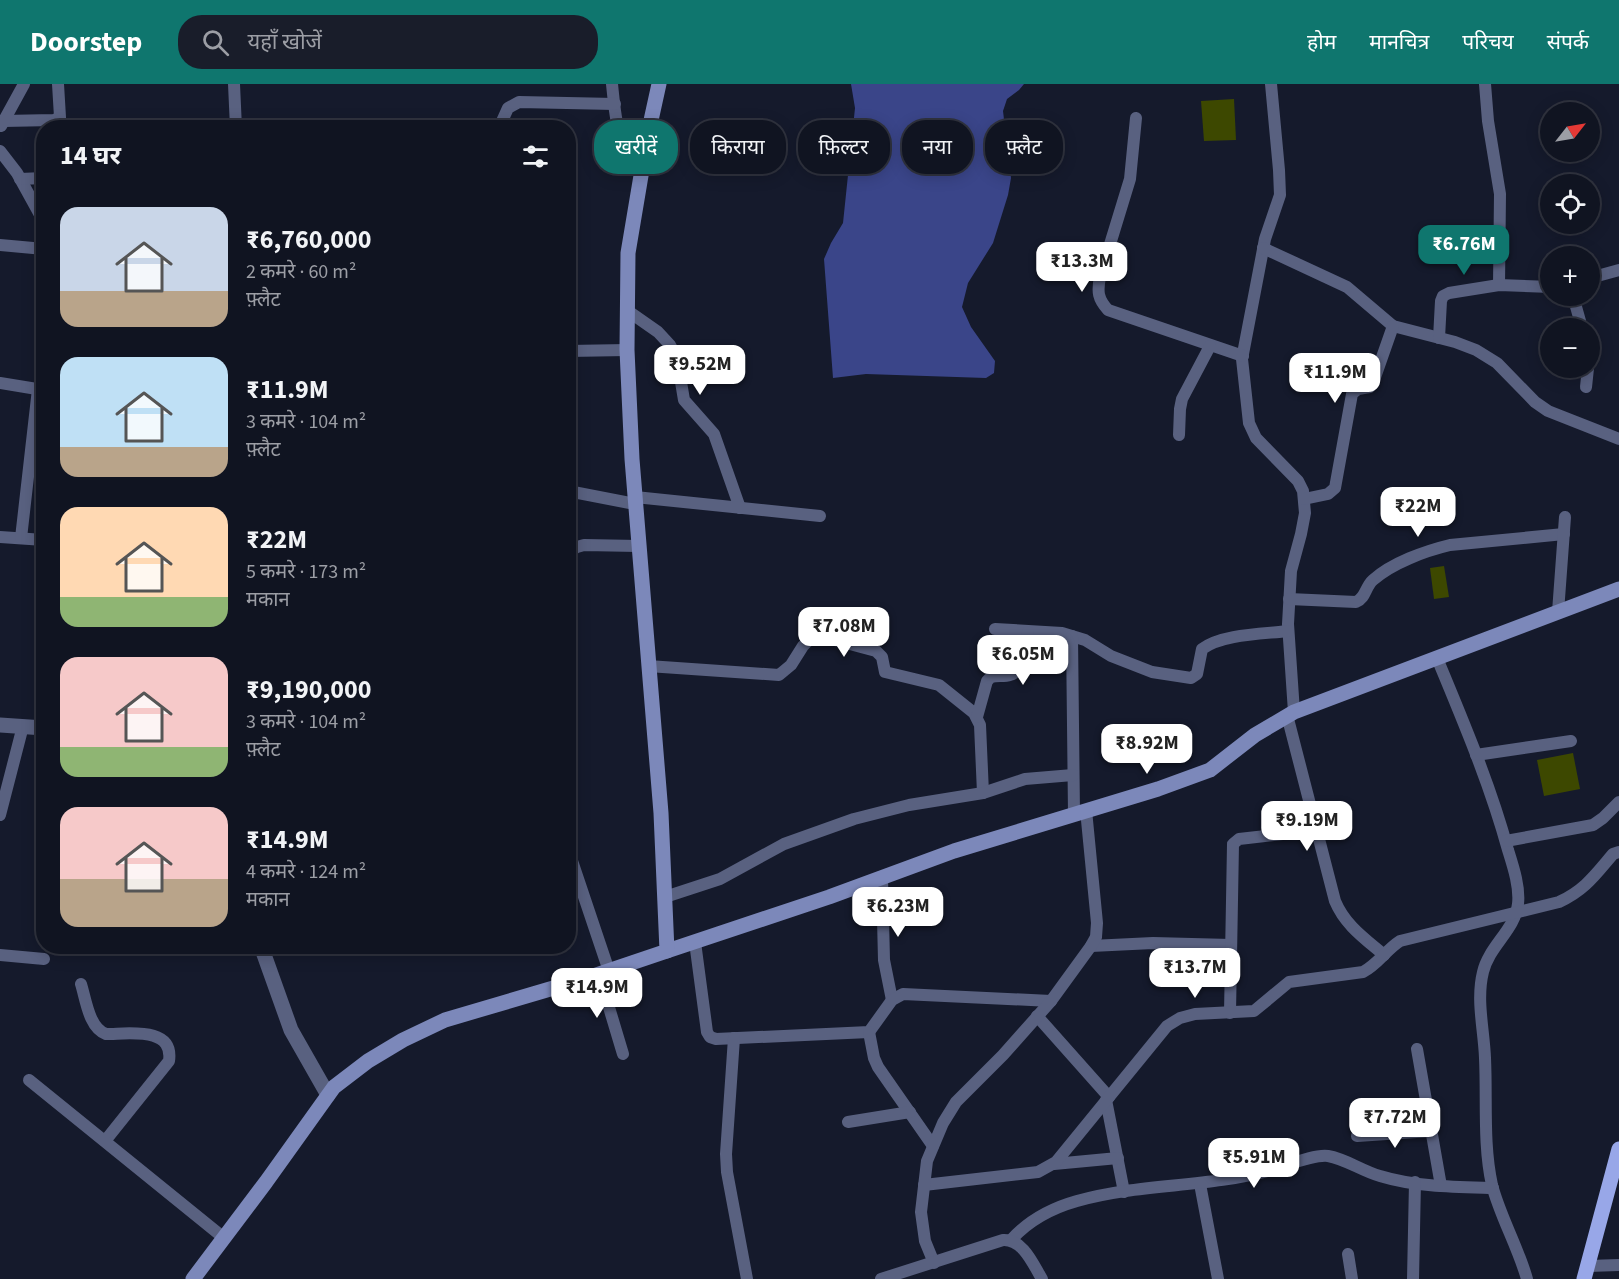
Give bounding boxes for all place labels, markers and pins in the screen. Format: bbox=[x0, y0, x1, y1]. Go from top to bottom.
pin: ₹6.76M bbox=[1415, 225, 1513, 276]
pin: ₹13.3M bbox=[1033, 242, 1131, 293]
pin: ₹9.52M bbox=[651, 345, 749, 396]
pin: ₹11.9M bbox=[1286, 353, 1384, 404]
pin: ₹22M bbox=[1382, 487, 1454, 538]
pin: ₹7.08M bbox=[795, 607, 893, 658]
pin: ₹6.05M bbox=[974, 635, 1072, 686]
pin: ₹8.92M bbox=[1098, 724, 1196, 775]
pin: ₹9.19M bbox=[1258, 801, 1356, 852]
pin: ₹6.23M bbox=[849, 887, 947, 938]
pin: ₹13.7M bbox=[1146, 948, 1244, 999]
pin: ₹14.9M bbox=[548, 968, 646, 1019]
pin: ₹7.72M bbox=[1346, 1098, 1444, 1149]
pin: ₹5.91M bbox=[1205, 1138, 1303, 1189]

